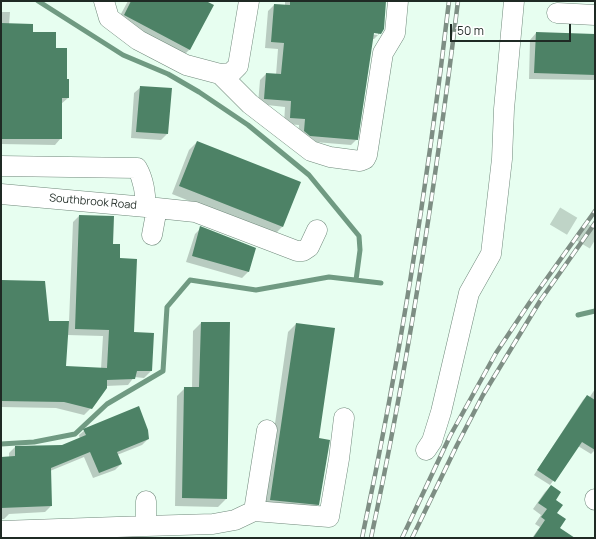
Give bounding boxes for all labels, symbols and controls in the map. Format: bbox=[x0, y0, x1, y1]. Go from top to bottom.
scale bar bbox=[452, 16, 573, 42]
text: 50 m bbox=[457, 22, 484, 39]
street label: Southbrook Road bbox=[49, 192, 137, 212]

